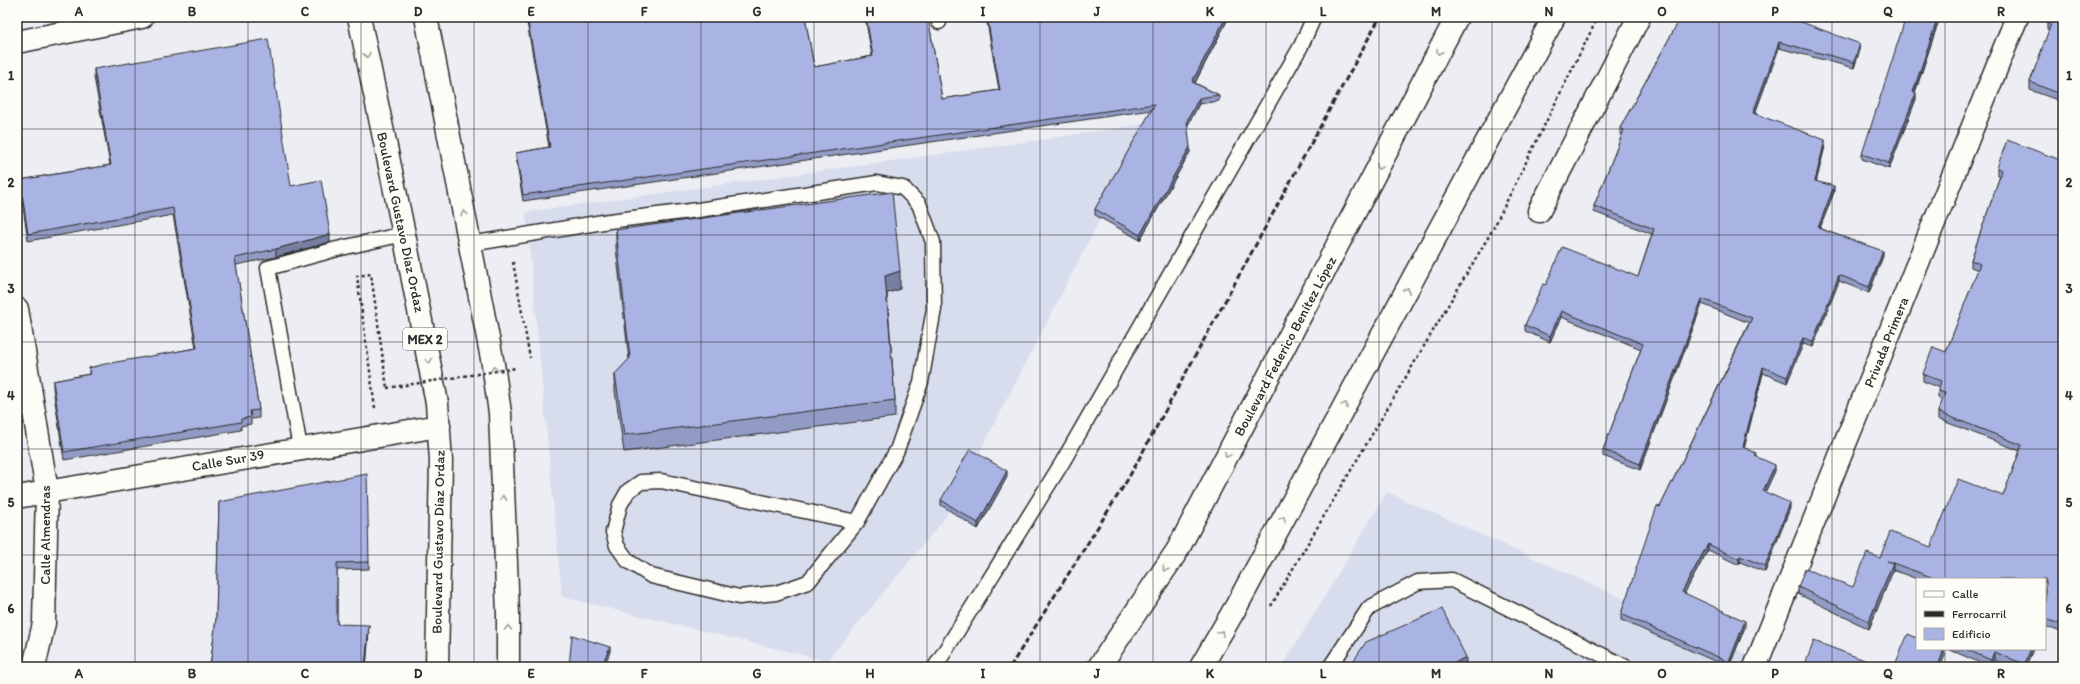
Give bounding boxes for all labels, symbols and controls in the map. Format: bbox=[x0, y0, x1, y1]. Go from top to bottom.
text: A bbox=[74, 4, 84, 19]
text: B bbox=[188, 4, 197, 19]
text: C bbox=[301, 4, 310, 19]
text: D bbox=[414, 4, 423, 19]
text: E bbox=[527, 4, 535, 19]
text: F bbox=[641, 4, 648, 19]
text: G bbox=[753, 4, 762, 19]
text: H bbox=[866, 4, 875, 19]
text: I bbox=[981, 4, 986, 19]
text: J bbox=[1093, 4, 1101, 19]
text: K bbox=[1206, 4, 1215, 19]
text: L bbox=[1320, 4, 1327, 19]
text: M bbox=[1431, 4, 1441, 19]
text: N bbox=[1545, 4, 1554, 19]
text: O bbox=[1657, 4, 1667, 19]
text: P bbox=[1771, 4, 1779, 19]
text: Q bbox=[1883, 4, 1893, 19]
text: R bbox=[1997, 4, 2005, 19]
one-way arrow bbox=[1436, 47, 1444, 55]
one-way arrow bbox=[363, 52, 371, 58]
text: 1 bbox=[8, 68, 14, 83]
text: 1 bbox=[2066, 68, 2072, 83]
street label: Boulevard Gustavo Díaz Ordaz bbox=[373, 130, 428, 314]
one-way arrow bbox=[1376, 162, 1383, 170]
text: 2 bbox=[8, 175, 15, 190]
text: 2 bbox=[2066, 175, 2073, 190]
one-way arrow bbox=[460, 210, 469, 217]
street label: Boulevard Federico Benítez López bbox=[1231, 253, 1340, 439]
text: 3 bbox=[7, 281, 15, 296]
text: 3 bbox=[2065, 281, 2073, 296]
one-way arrow bbox=[1402, 287, 1409, 295]
street label: Privada Primera bbox=[1861, 294, 1913, 390]
road number: MEX 2 bbox=[403, 328, 447, 350]
one-way arrow bbox=[425, 358, 433, 364]
one-way arrow bbox=[490, 366, 499, 372]
text: 4 bbox=[7, 388, 15, 403]
text: 4 bbox=[2065, 388, 2073, 403]
one-way arrow bbox=[1340, 402, 1348, 409]
street label: Calle Sur 39 bbox=[190, 446, 266, 475]
street label: Boulevard Gustavo Díaz Ordaz bbox=[428, 449, 449, 634]
one-way arrow bbox=[1224, 451, 1232, 459]
street label: Calle Almendras bbox=[37, 485, 54, 585]
text: 5 bbox=[8, 495, 15, 510]
one-way arrow bbox=[499, 495, 508, 501]
text: 5 bbox=[2066, 495, 2073, 510]
one-way arrow bbox=[1279, 516, 1286, 523]
one-way arrow bbox=[1162, 565, 1170, 572]
legend bbox=[1916, 578, 2046, 650]
text: Calle bbox=[1952, 587, 1979, 601]
text: 6 bbox=[8, 601, 15, 616]
text: 6 bbox=[2066, 601, 2073, 616]
text: Ferrocarril bbox=[1952, 607, 2007, 621]
one-way arrow bbox=[504, 625, 512, 631]
text: Edificio bbox=[1952, 627, 1991, 641]
one-way arrow bbox=[1216, 630, 1223, 637]
text: A bbox=[74, 666, 84, 681]
text: B bbox=[188, 666, 197, 681]
text: C bbox=[301, 666, 310, 681]
text: D bbox=[414, 666, 423, 681]
text: E bbox=[527, 666, 535, 681]
text: F bbox=[641, 666, 648, 681]
text: G bbox=[753, 666, 762, 681]
text: H bbox=[866, 666, 875, 681]
text: I bbox=[981, 666, 986, 681]
text: J bbox=[1093, 666, 1101, 681]
text: K bbox=[1206, 666, 1215, 681]
text: L bbox=[1320, 666, 1327, 681]
text: M bbox=[1431, 666, 1441, 681]
text: N bbox=[1545, 666, 1554, 681]
text: O bbox=[1657, 666, 1667, 681]
text: P bbox=[1771, 666, 1779, 681]
text: Q bbox=[1883, 666, 1893, 681]
text: R bbox=[1997, 666, 2005, 681]

